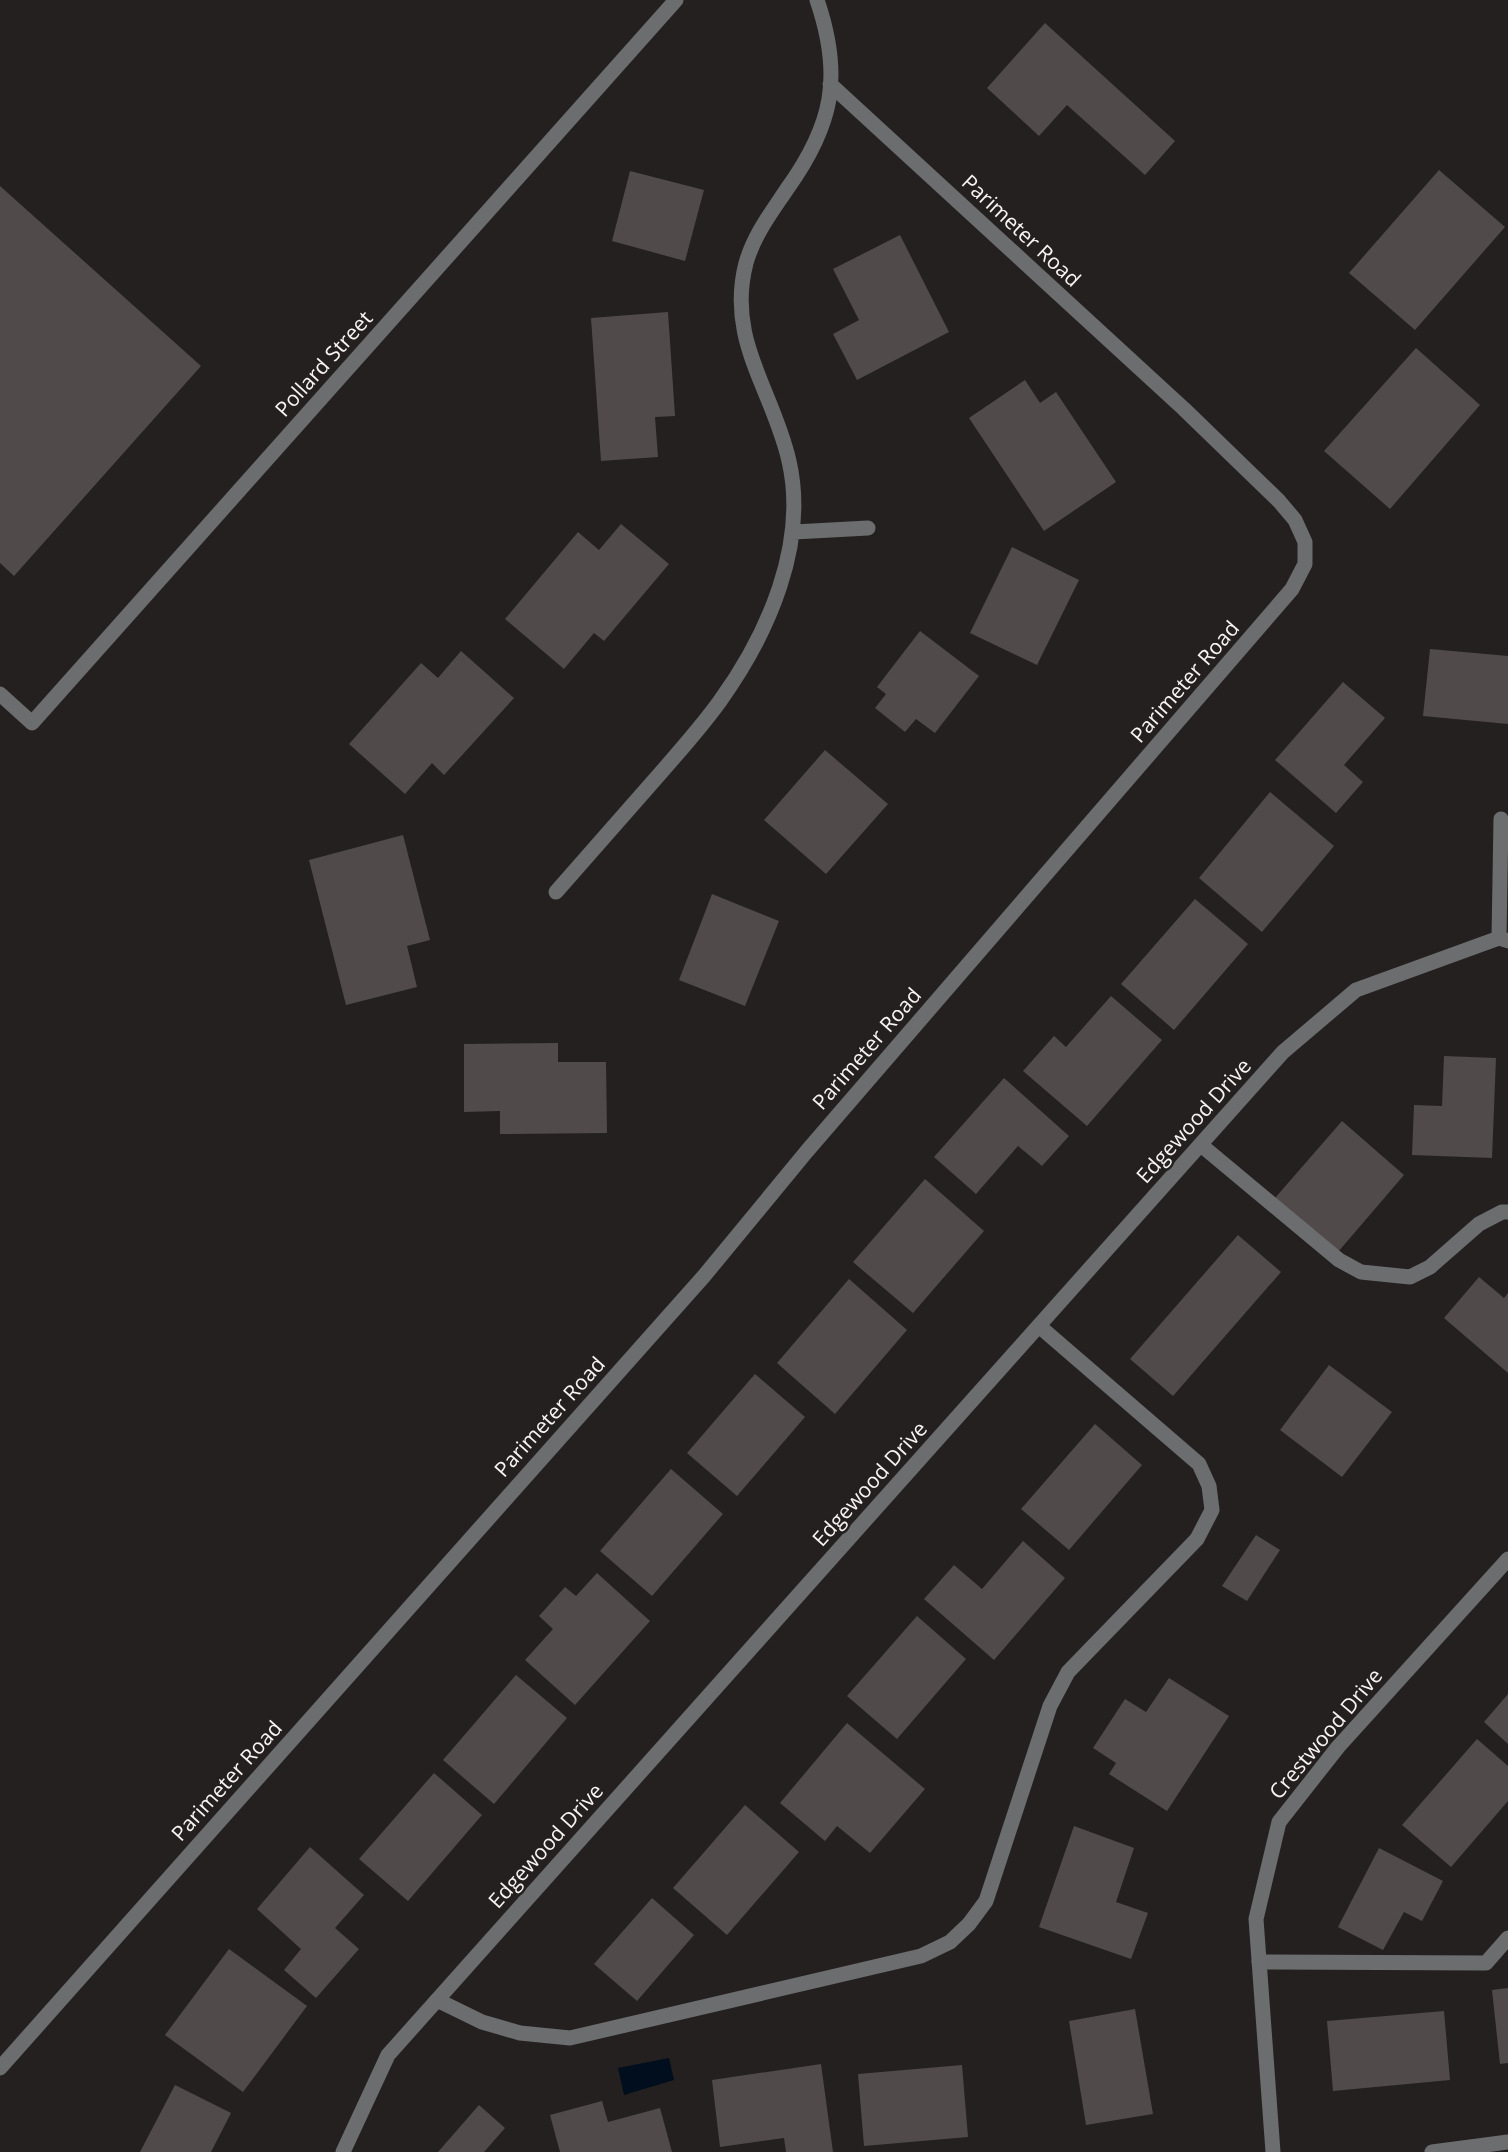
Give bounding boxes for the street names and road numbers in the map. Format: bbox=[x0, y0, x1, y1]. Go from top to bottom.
street label: Parimeter Road bbox=[956, 168, 1087, 293]
street label: Pollard Street bbox=[268, 305, 378, 422]
street label: Parimeter Road bbox=[1124, 614, 1245, 748]
street label: Parimeter Road bbox=[806, 981, 927, 1115]
street label: Edgewood Drive bbox=[1130, 1052, 1257, 1189]
street label: Parimeter Road bbox=[488, 1350, 611, 1482]
street label: Edgewood Drive bbox=[806, 1415, 933, 1552]
street label: Crestwood Drive bbox=[1262, 1662, 1388, 1805]
street label: Parimeter Road bbox=[165, 1714, 288, 1846]
street label: Edgewood Drive bbox=[482, 1777, 609, 1914]

